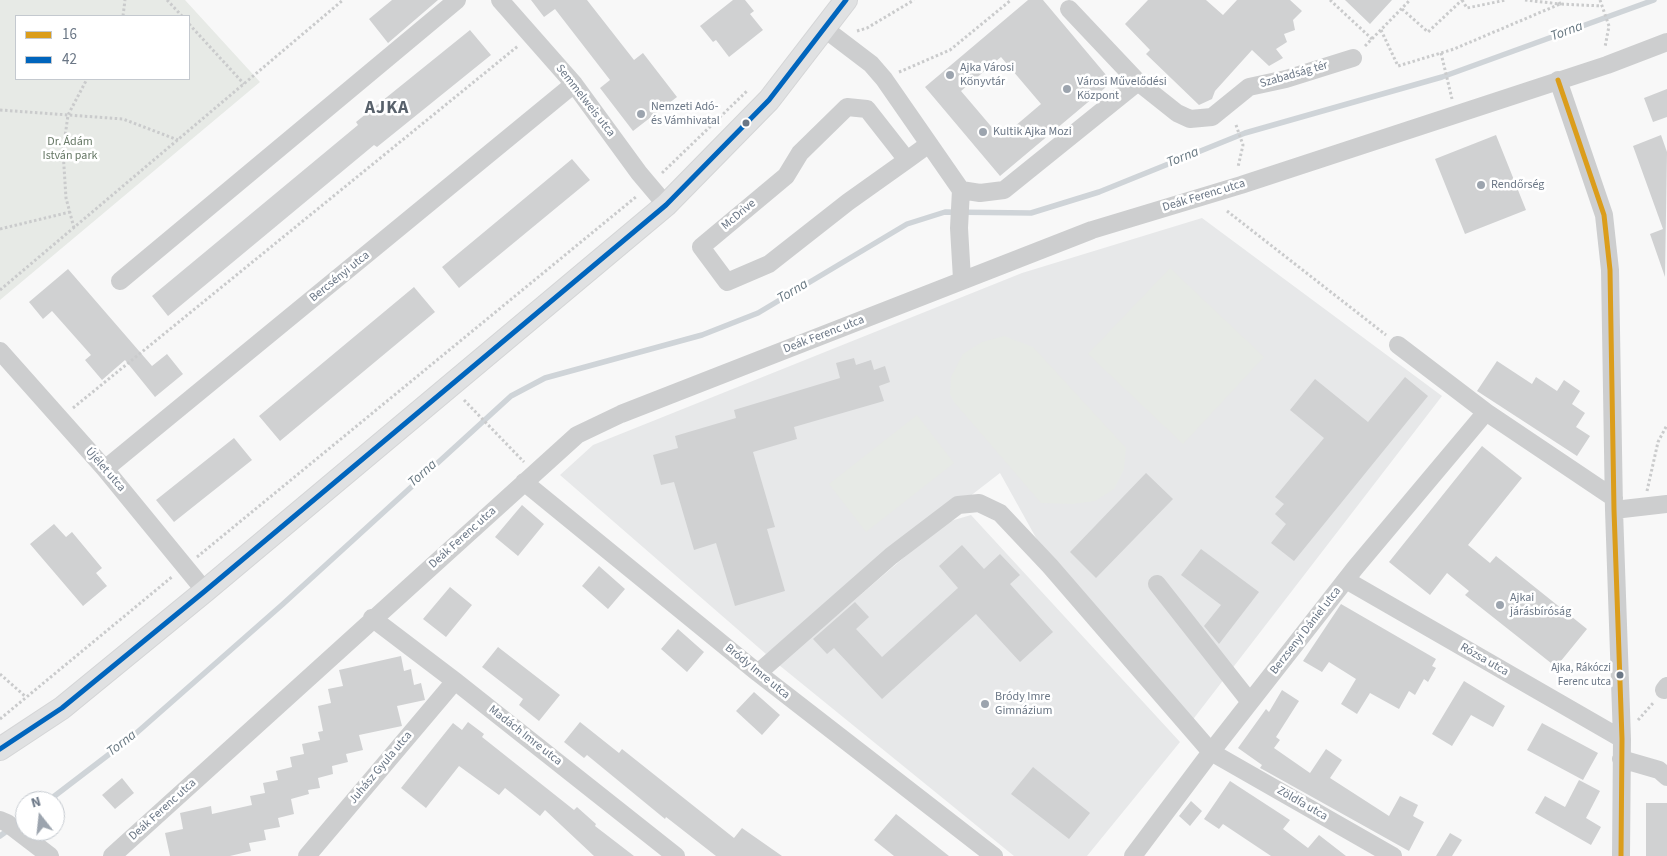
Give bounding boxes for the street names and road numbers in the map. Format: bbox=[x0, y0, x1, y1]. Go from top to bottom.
street label: Szabadság tér bbox=[1258, 58, 1330, 92]
street label: Semmelweis utca bbox=[552, 62, 618, 140]
street label: Deák Ferenc utca bbox=[1161, 177, 1247, 215]
street label: McDrive bbox=[719, 197, 759, 233]
street label: Bercsényi utca bbox=[307, 248, 373, 306]
street label: Deák Ferenc utca bbox=[781, 313, 867, 357]
street label: Újélet utca bbox=[82, 445, 128, 495]
street label: Deák Ferenc utca bbox=[426, 504, 500, 572]
street label: Berzsenyi Dániel utca bbox=[1267, 584, 1345, 678]
street label: Rózsa utca bbox=[1457, 640, 1511, 680]
street label: Bródy Imre utca bbox=[722, 641, 792, 703]
street label: Madách Imre utca bbox=[485, 703, 565, 769]
street label: Juhász Gyula utca bbox=[346, 729, 416, 807]
street label: Deák Ferenc utca bbox=[126, 776, 200, 844]
street label: Zöldfa utca bbox=[1274, 784, 1330, 824]

